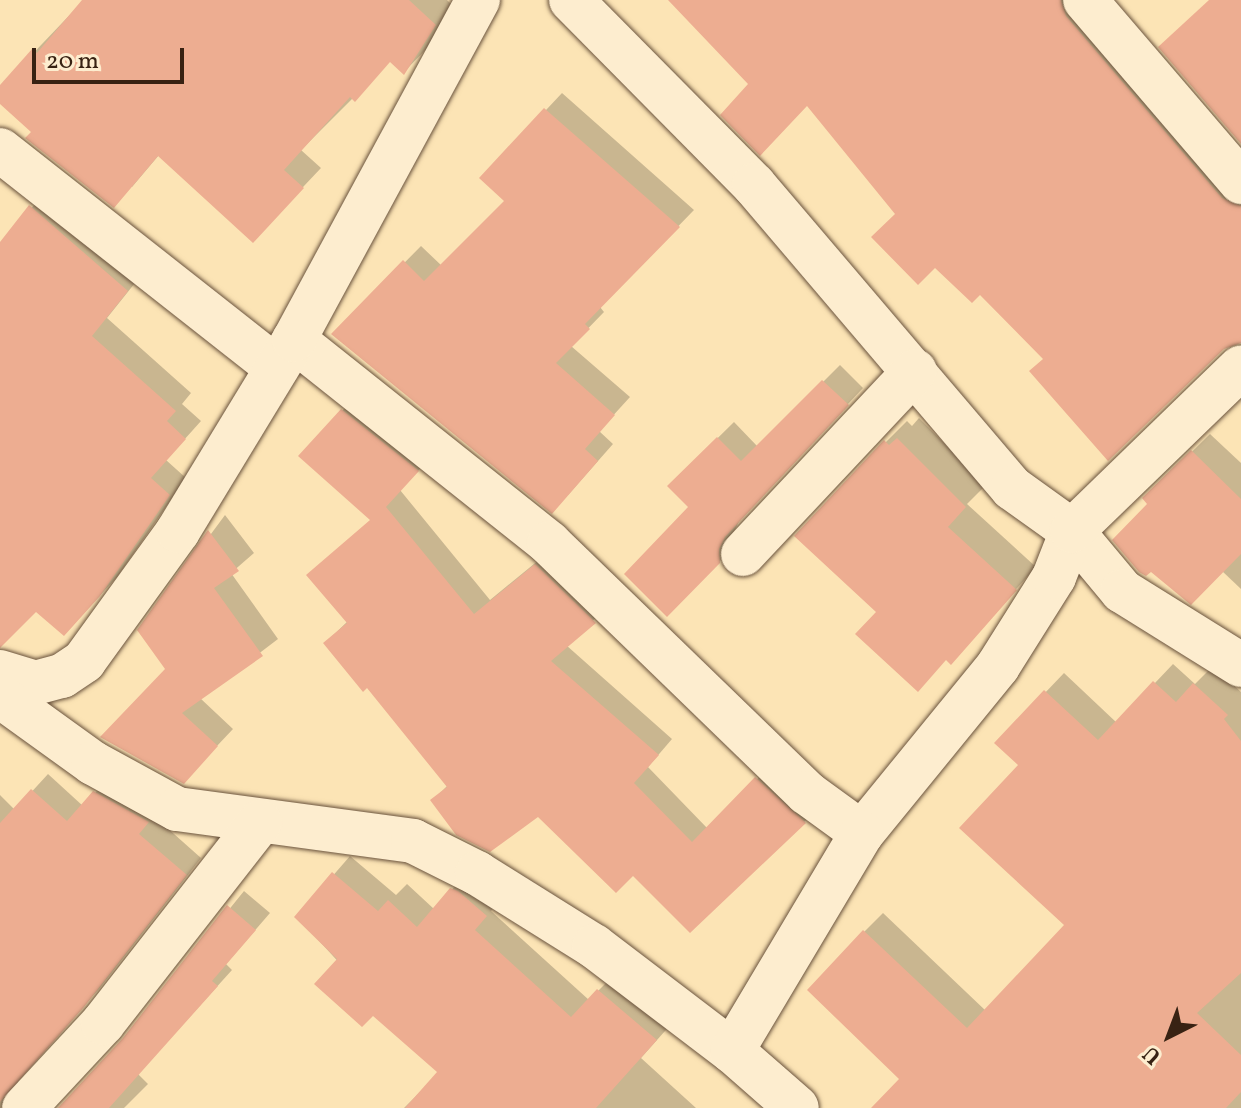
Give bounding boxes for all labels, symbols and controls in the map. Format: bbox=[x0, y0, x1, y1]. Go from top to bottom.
scale bar bbox=[36, 32, 188, 82]
text: 20 m bbox=[46, 45, 99, 79]
north arrow bbox=[1129, 996, 1209, 1076]
text: U bbox=[1137, 1038, 1169, 1071]

